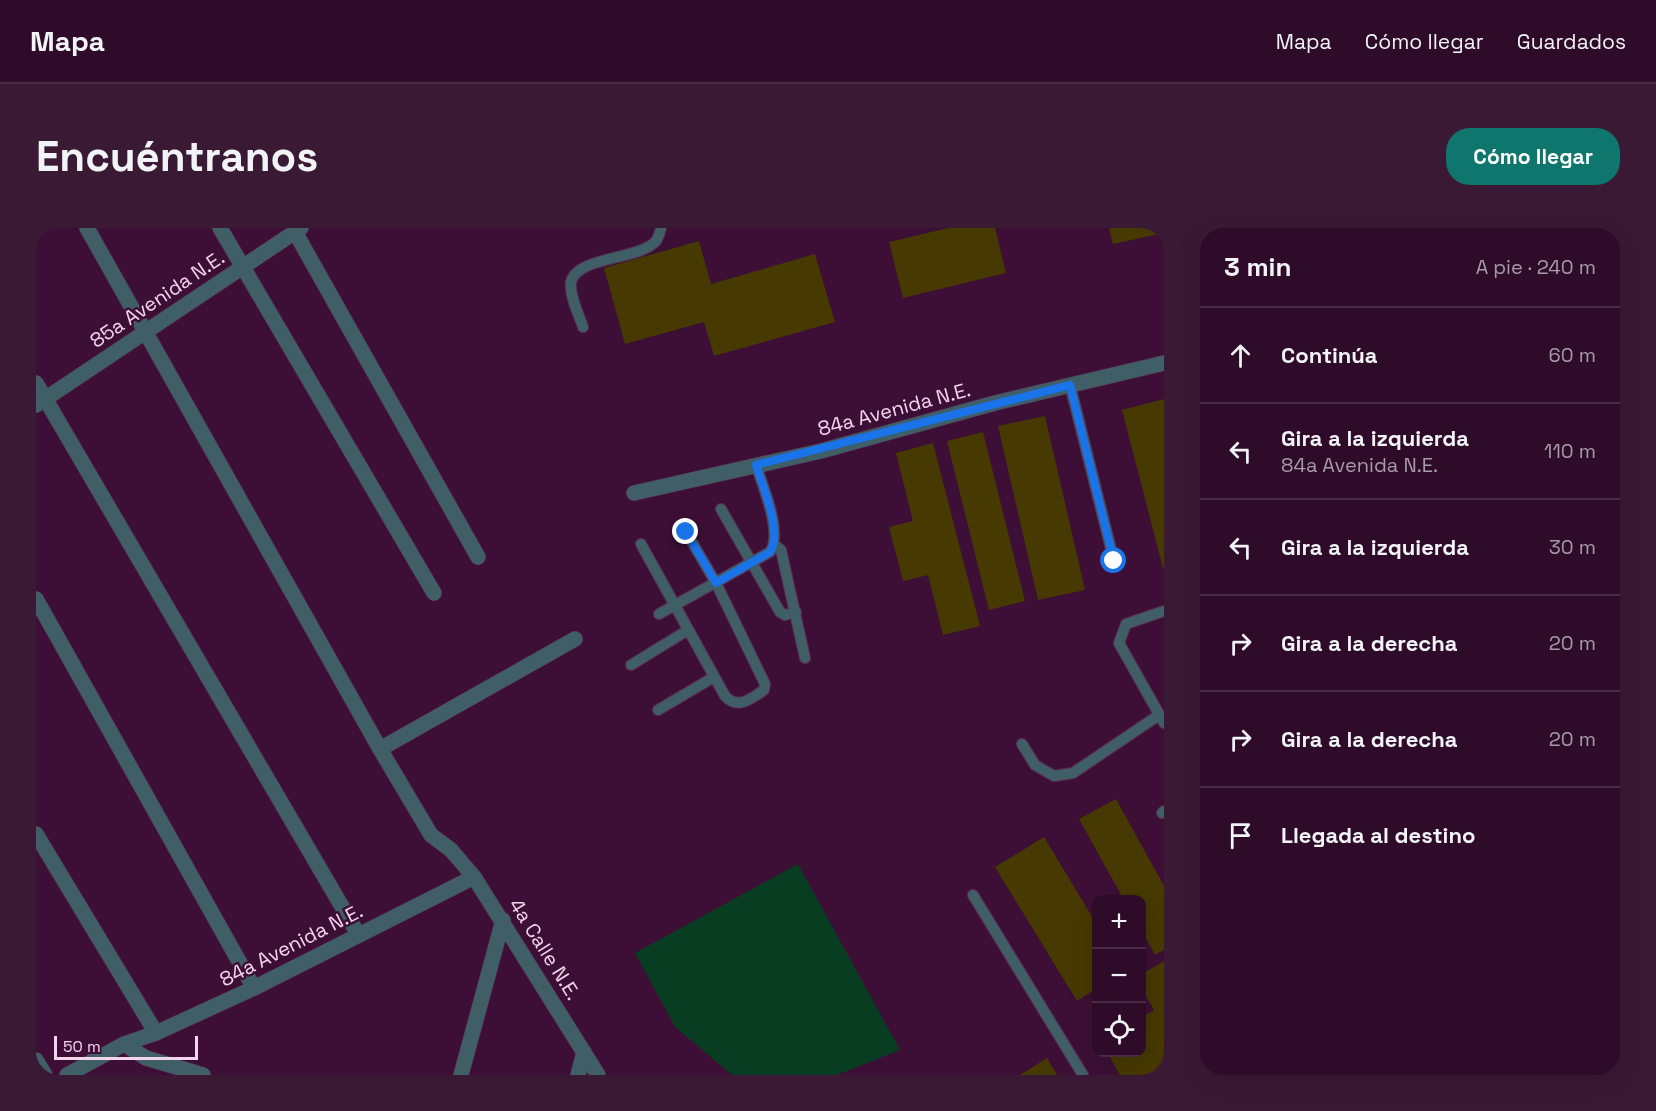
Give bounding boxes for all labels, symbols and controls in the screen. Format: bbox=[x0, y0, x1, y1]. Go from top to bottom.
text: Mapa bbox=[30, 23, 105, 59]
text: Mapa bbox=[1276, 28, 1332, 55]
text: Cómo llegar bbox=[1365, 28, 1484, 55]
text: Guardados bbox=[1517, 28, 1626, 55]
button: Cómo llegar bbox=[1446, 128, 1620, 185]
text: Encuéntranos bbox=[36, 130, 318, 183]
street label: 85a Avenida N.E. bbox=[85, 244, 229, 354]
text: 3 min bbox=[1224, 250, 1292, 284]
text: A pie · 240 m bbox=[1476, 254, 1596, 280]
icon: ahead bbox=[1224, 339, 1257, 372]
text: Continúa bbox=[1281, 341, 1377, 369]
text: 60 m bbox=[1549, 342, 1596, 368]
street label: 84a Avenida N.E. bbox=[815, 376, 973, 442]
text: Gira a la izquierda bbox=[1281, 424, 1469, 452]
icon: left bbox=[1224, 435, 1257, 468]
text: 110 m bbox=[1544, 438, 1596, 464]
text: 84a Avenida N.E. bbox=[1281, 452, 1438, 478]
route end bbox=[672, 518, 698, 544]
icon: left bbox=[1224, 531, 1257, 564]
text: Gira a la izquierda bbox=[1281, 533, 1469, 561]
text: 30 m bbox=[1549, 534, 1596, 560]
route start bbox=[1100, 547, 1126, 573]
icon: right bbox=[1224, 627, 1257, 660]
text: Gira a la derecha bbox=[1281, 629, 1458, 657]
text: 20 m bbox=[1549, 630, 1596, 656]
icon: right bbox=[1224, 723, 1257, 756]
text: Gira a la derecha bbox=[1281, 725, 1458, 753]
text: 20 m bbox=[1549, 726, 1596, 752]
icon: arrive bbox=[1224, 819, 1257, 852]
text: Llegada al destino bbox=[1281, 821, 1475, 849]
street label: 4a Calle N.E. bbox=[504, 893, 586, 1005]
map controls bbox=[1092, 895, 1146, 1057]
button: + bbox=[1092, 895, 1146, 949]
street label: 84a Avenida N.E. bbox=[215, 898, 367, 992]
button: − bbox=[1092, 949, 1146, 1003]
button: locate bbox=[1092, 1003, 1146, 1057]
scale bar bbox=[54, 1033, 198, 1060]
text: 50 m bbox=[63, 1036, 101, 1057]

